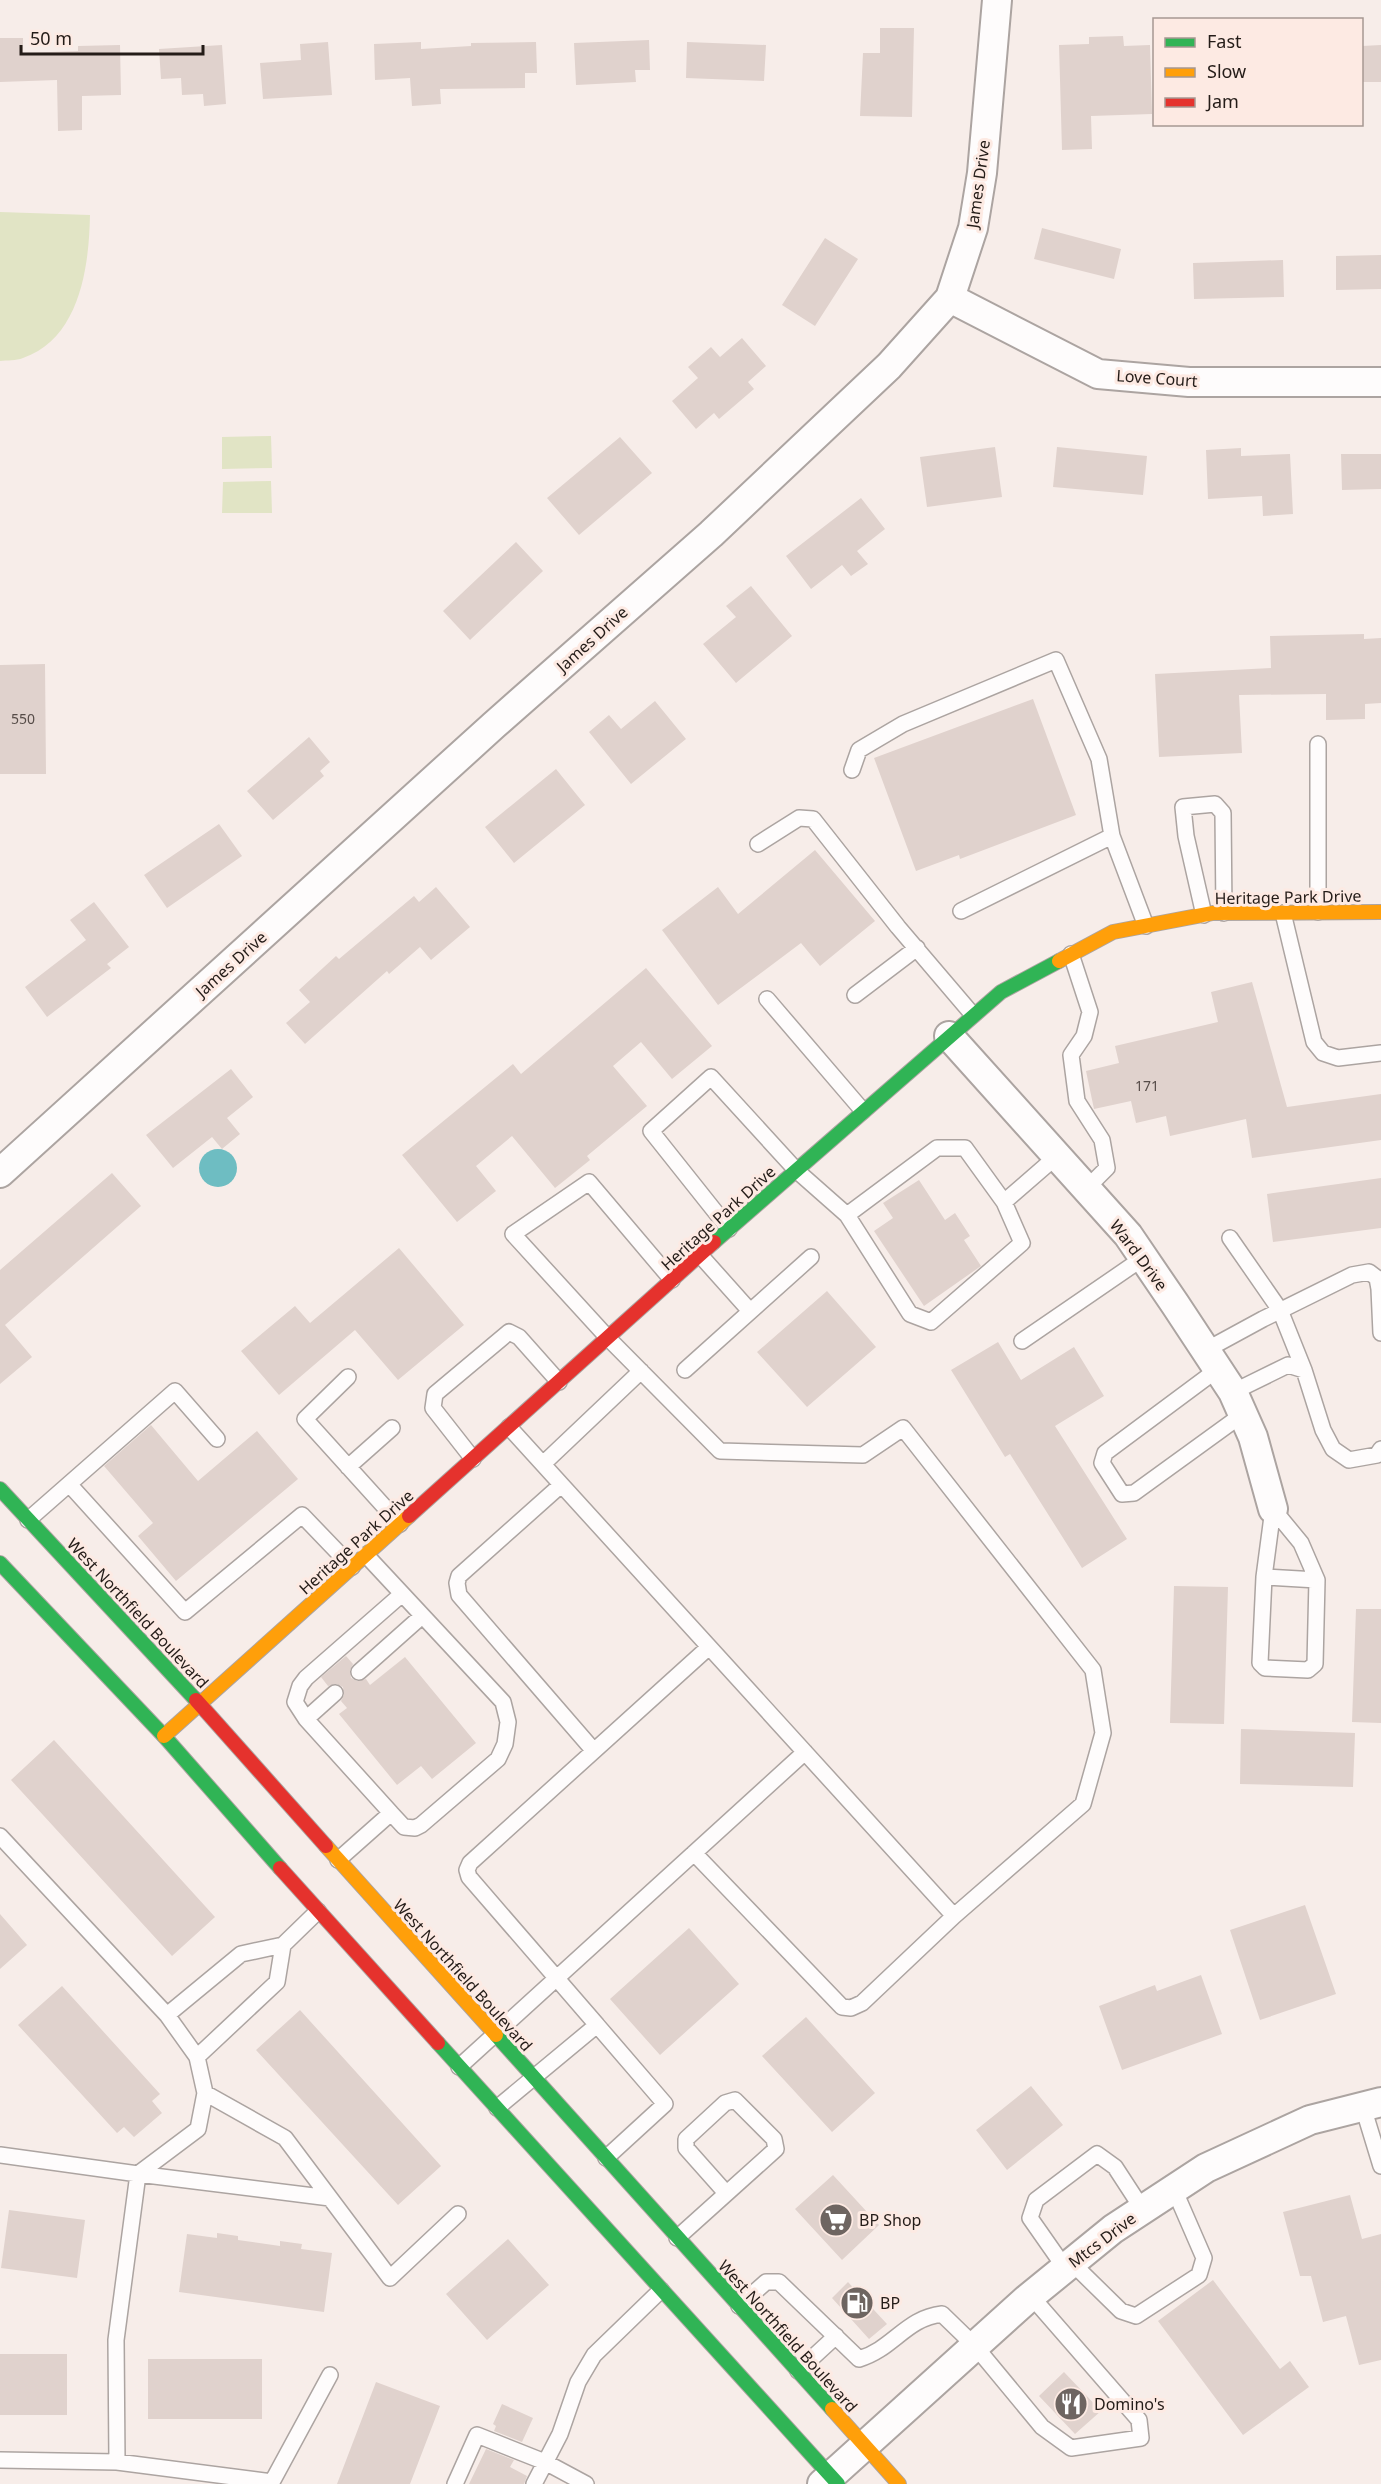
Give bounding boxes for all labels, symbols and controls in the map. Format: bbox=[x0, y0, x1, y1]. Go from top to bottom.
scale bar bbox=[21, 18, 202, 56]
legend bbox=[1153, 18, 1363, 126]
text: 50 m bbox=[30, 26, 72, 50]
text: Fast bbox=[1207, 29, 1242, 53]
text: Slow bbox=[1207, 59, 1246, 83]
text: Jam bbox=[1205, 89, 1239, 113]
street label: James Drive bbox=[961, 139, 995, 231]
street label: Love Court bbox=[1116, 364, 1198, 392]
street label: James Drive bbox=[550, 601, 632, 678]
house number: 550 bbox=[11, 709, 35, 728]
street label: Heritage Park Drive bbox=[1214, 885, 1362, 909]
street label: James Drive bbox=[189, 926, 271, 1003]
house number: 171 bbox=[1135, 1076, 1159, 1095]
street label: Heritage Park Drive bbox=[656, 1161, 780, 1275]
street label: Ward Drive bbox=[1105, 1215, 1173, 1295]
street label: Heritage Park Drive bbox=[294, 1485, 418, 1599]
street label: West Northfield Boulevard bbox=[62, 1533, 214, 1693]
street label: West Northfield Boulevard bbox=[389, 1894, 537, 2056]
supermarket icon: BP Shop bbox=[818, 2202, 854, 2238]
street label: Mtcs Drive bbox=[1064, 2207, 1140, 2273]
place label: BP Shop bbox=[859, 2209, 921, 2231]
street label: West Northfield Boulevard bbox=[714, 2255, 862, 2417]
fuel station icon: BP bbox=[839, 2285, 875, 2321]
place label: BP bbox=[880, 2292, 900, 2314]
restaurant icon: Domino's bbox=[1053, 2386, 1089, 2422]
place label: Domino's bbox=[1094, 2393, 1165, 2415]

